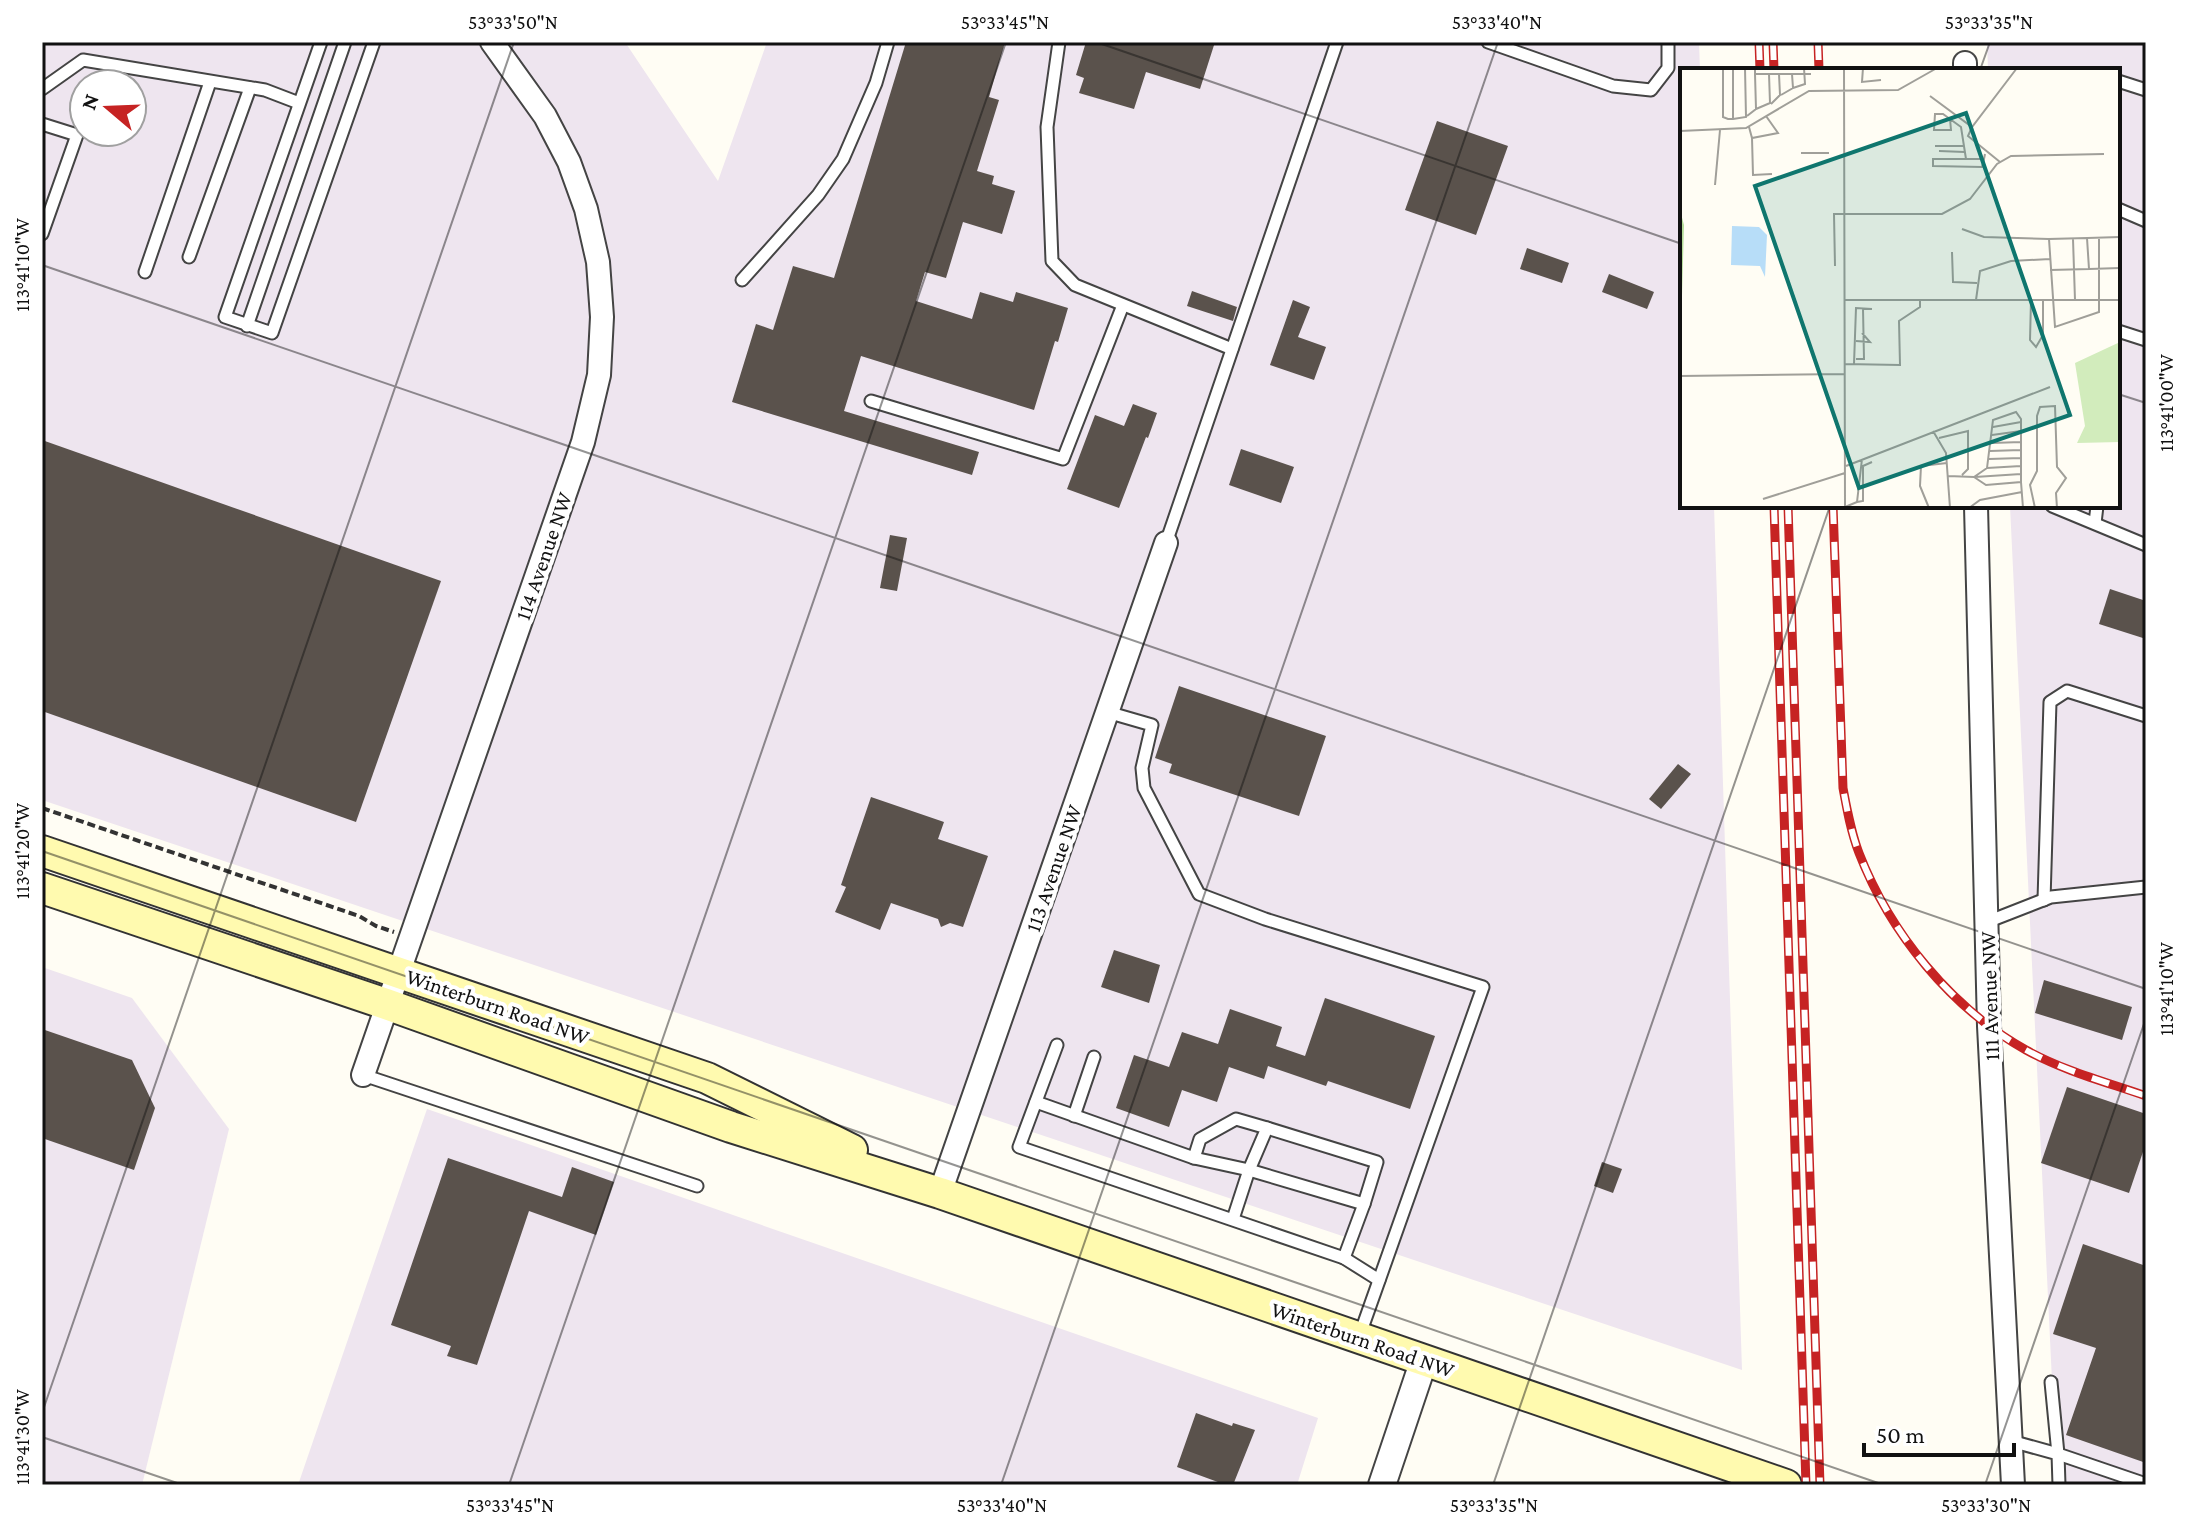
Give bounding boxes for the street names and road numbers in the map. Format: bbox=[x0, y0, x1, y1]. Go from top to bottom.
street label: 114 Avenue NW bbox=[510, 488, 577, 623]
street label: 113 Avenue NW bbox=[1020, 801, 1087, 935]
street label: 111 Avenue NW bbox=[1975, 930, 2004, 1061]
street label: Winterburn Road NW bbox=[403, 963, 593, 1050]
street label: Winterburn Road NW bbox=[1268, 1296, 1458, 1383]

